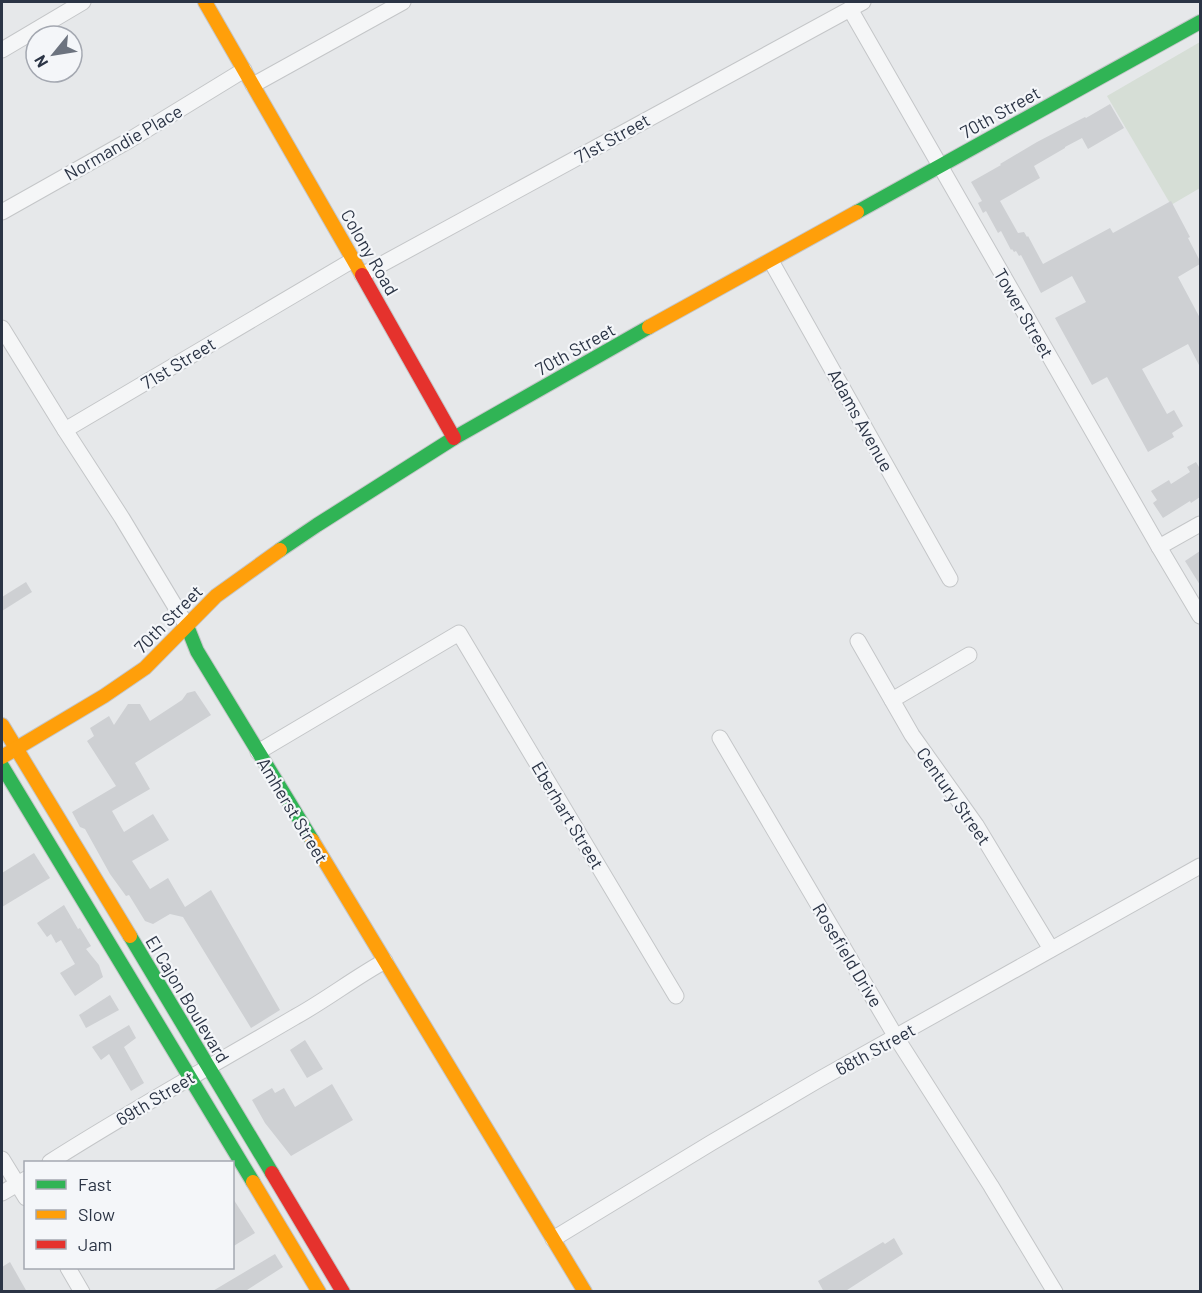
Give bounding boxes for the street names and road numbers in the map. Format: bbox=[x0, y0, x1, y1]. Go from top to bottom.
street label: 70th Street bbox=[956, 81, 1044, 143]
street label: Normandie Place bbox=[60, 99, 186, 185]
street label: 71st Street bbox=[570, 108, 654, 168]
street label: Colony Road bbox=[336, 205, 404, 299]
street label: Tower Street bbox=[989, 264, 1059, 362]
street label: 70th Street bbox=[531, 318, 619, 380]
street label: 71st Street bbox=[137, 332, 219, 394]
street label: Adams Avenue bbox=[824, 365, 898, 475]
street label: 70th Street bbox=[129, 580, 207, 658]
street label: Century Street bbox=[912, 743, 996, 849]
street label: Amherst Street bbox=[253, 753, 333, 867]
street label: Eberhart Street bbox=[527, 757, 609, 873]
street label: Rosefield Drive bbox=[808, 899, 888, 1011]
street label: El Cajon Boulevard bbox=[141, 932, 235, 1066]
street label: 68th Street bbox=[831, 1018, 919, 1080]
street label: 69th Street bbox=[112, 1066, 198, 1130]

